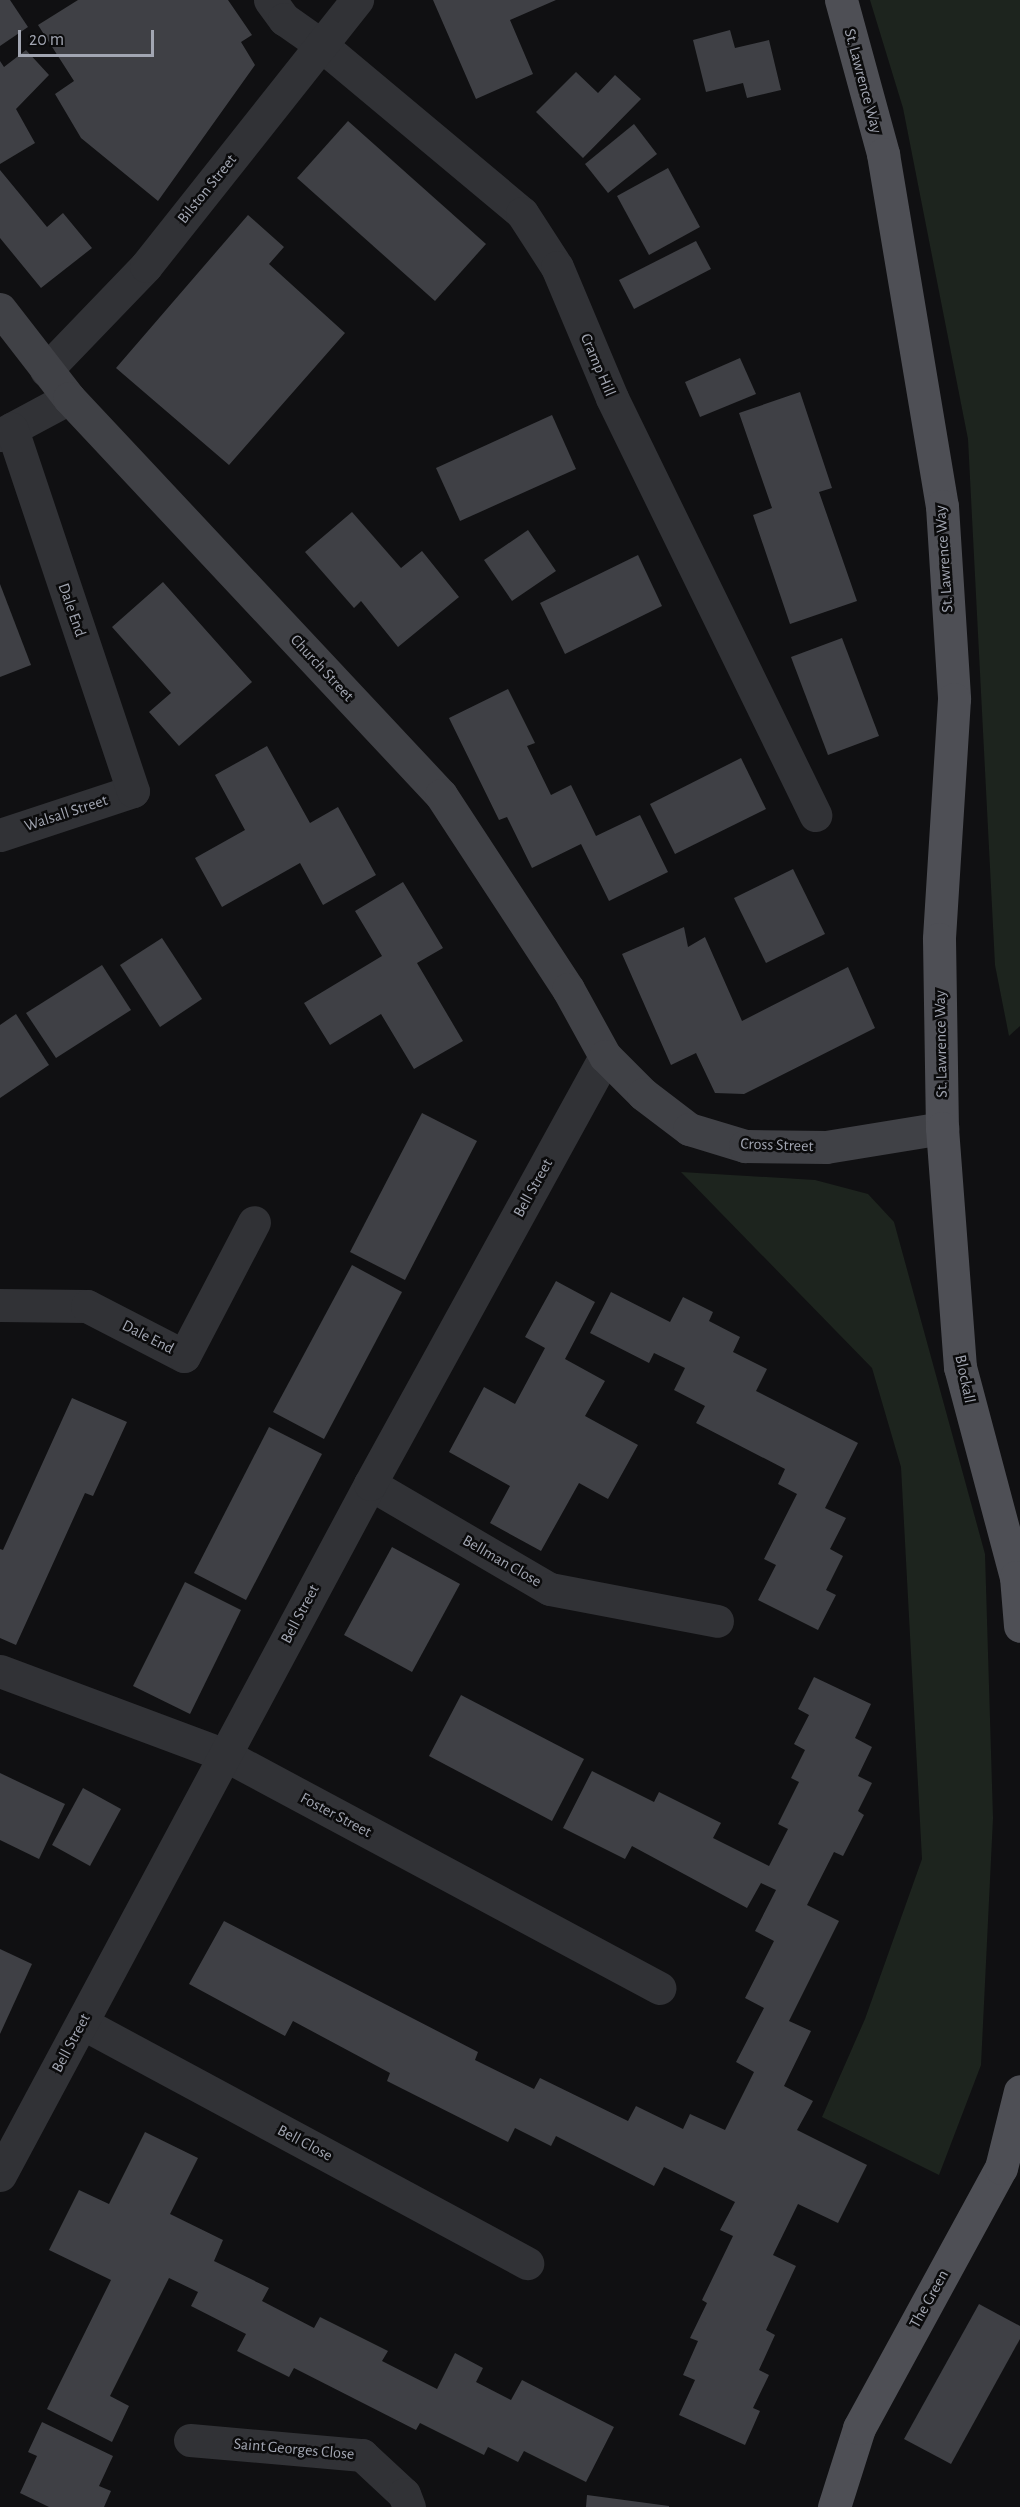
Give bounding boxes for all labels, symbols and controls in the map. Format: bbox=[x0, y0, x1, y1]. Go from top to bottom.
scale bar bbox=[21, 18, 158, 56]
street label: St. Lawrence Way bbox=[840, 27, 886, 135]
text: 20 m bbox=[29, 31, 64, 49]
street label: Bilston Street bbox=[173, 151, 241, 227]
street label: Cramp Hill bbox=[576, 331, 620, 399]
street label: St. Lawrence Way bbox=[931, 505, 957, 613]
street label: Dale End bbox=[54, 580, 90, 640]
street label: Church Street bbox=[286, 631, 358, 705]
street label: Walsall Street bbox=[22, 791, 110, 835]
street label: St. Lawrence Way bbox=[930, 990, 952, 1098]
street label: Cross Street bbox=[740, 1134, 814, 1156]
street label: Bell Street bbox=[509, 1155, 557, 1221]
street label: Dale End bbox=[119, 1316, 177, 1358]
street label: Blockall bbox=[951, 1353, 979, 1405]
street label: Bellman Close bbox=[459, 1531, 545, 1591]
street label: Bell Street bbox=[276, 1581, 324, 1647]
street label: Foster Street bbox=[297, 1788, 375, 1842]
street label: Bell Street bbox=[47, 2010, 95, 2076]
street label: Bell Close bbox=[274, 2120, 336, 2166]
street label: The Green bbox=[905, 2267, 953, 2331]
street label: Saint Georges Close bbox=[233, 2434, 355, 2464]

